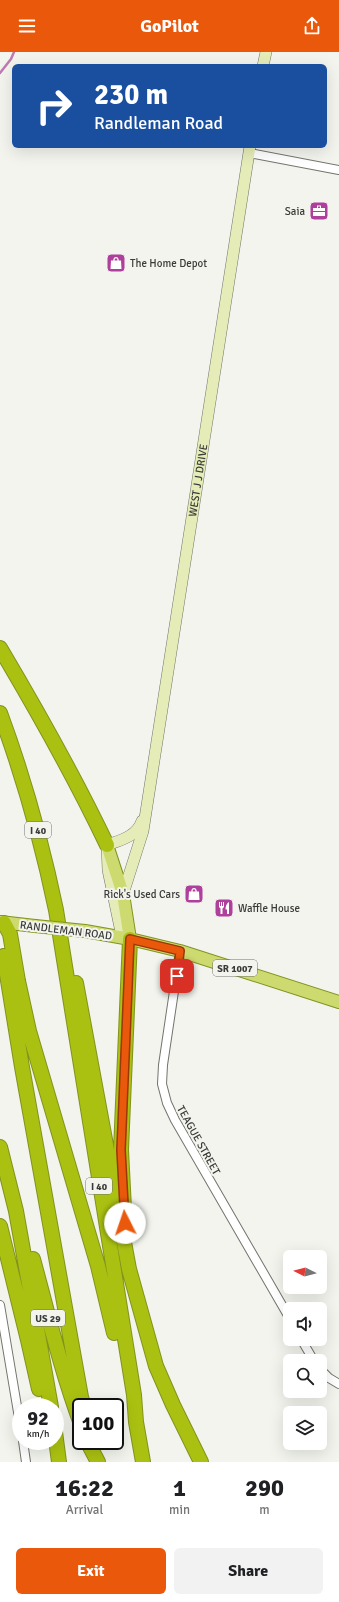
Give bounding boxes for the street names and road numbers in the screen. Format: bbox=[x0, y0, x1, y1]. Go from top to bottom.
street label: WEST J J DRIVE bbox=[186, 443, 210, 518]
road number: I 40 bbox=[25, 822, 51, 838]
street label: RANDLEMAN ROAD bbox=[19, 918, 113, 943]
road number: SR 1007 bbox=[213, 960, 257, 976]
street label: TEAGUE STREET bbox=[174, 1103, 223, 1178]
road number: I 40 bbox=[86, 1178, 112, 1194]
road number: US 29 bbox=[31, 1310, 65, 1326]

